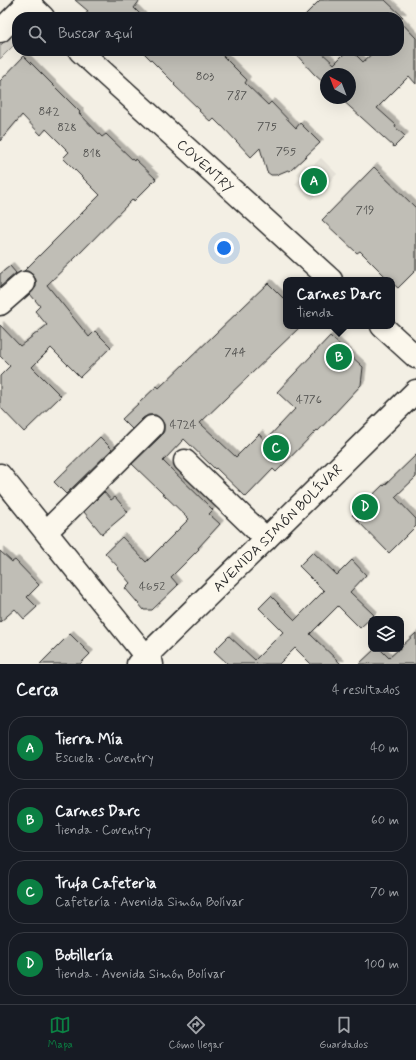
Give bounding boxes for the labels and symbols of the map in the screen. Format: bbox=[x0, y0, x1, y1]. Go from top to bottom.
north arrow bbox=[320, 68, 356, 104]
house number: 803 bbox=[196, 69, 214, 85]
house number: 787 bbox=[227, 88, 248, 104]
house number: 842 bbox=[38, 104, 60, 120]
house number: 775 bbox=[257, 119, 277, 135]
house number: 828 bbox=[57, 120, 77, 136]
street label: COVENTRY bbox=[173, 136, 237, 197]
house number: 755 bbox=[276, 144, 297, 160]
house number: 818 bbox=[83, 146, 101, 162]
pin: A bbox=[301, 166, 327, 196]
house number: 719 bbox=[356, 203, 374, 219]
your location bbox=[214, 238, 234, 258]
pin: B bbox=[326, 342, 352, 372]
house number: 744 bbox=[224, 345, 246, 361]
house number: 4776 bbox=[296, 392, 322, 408]
house number: 4724 bbox=[169, 417, 197, 433]
pin: C bbox=[263, 433, 289, 463]
street label: AVENIDA SIMÓN BOLÍVAR bbox=[209, 461, 347, 596]
pin: D bbox=[352, 492, 378, 522]
house number: 4652 bbox=[139, 579, 165, 595]

